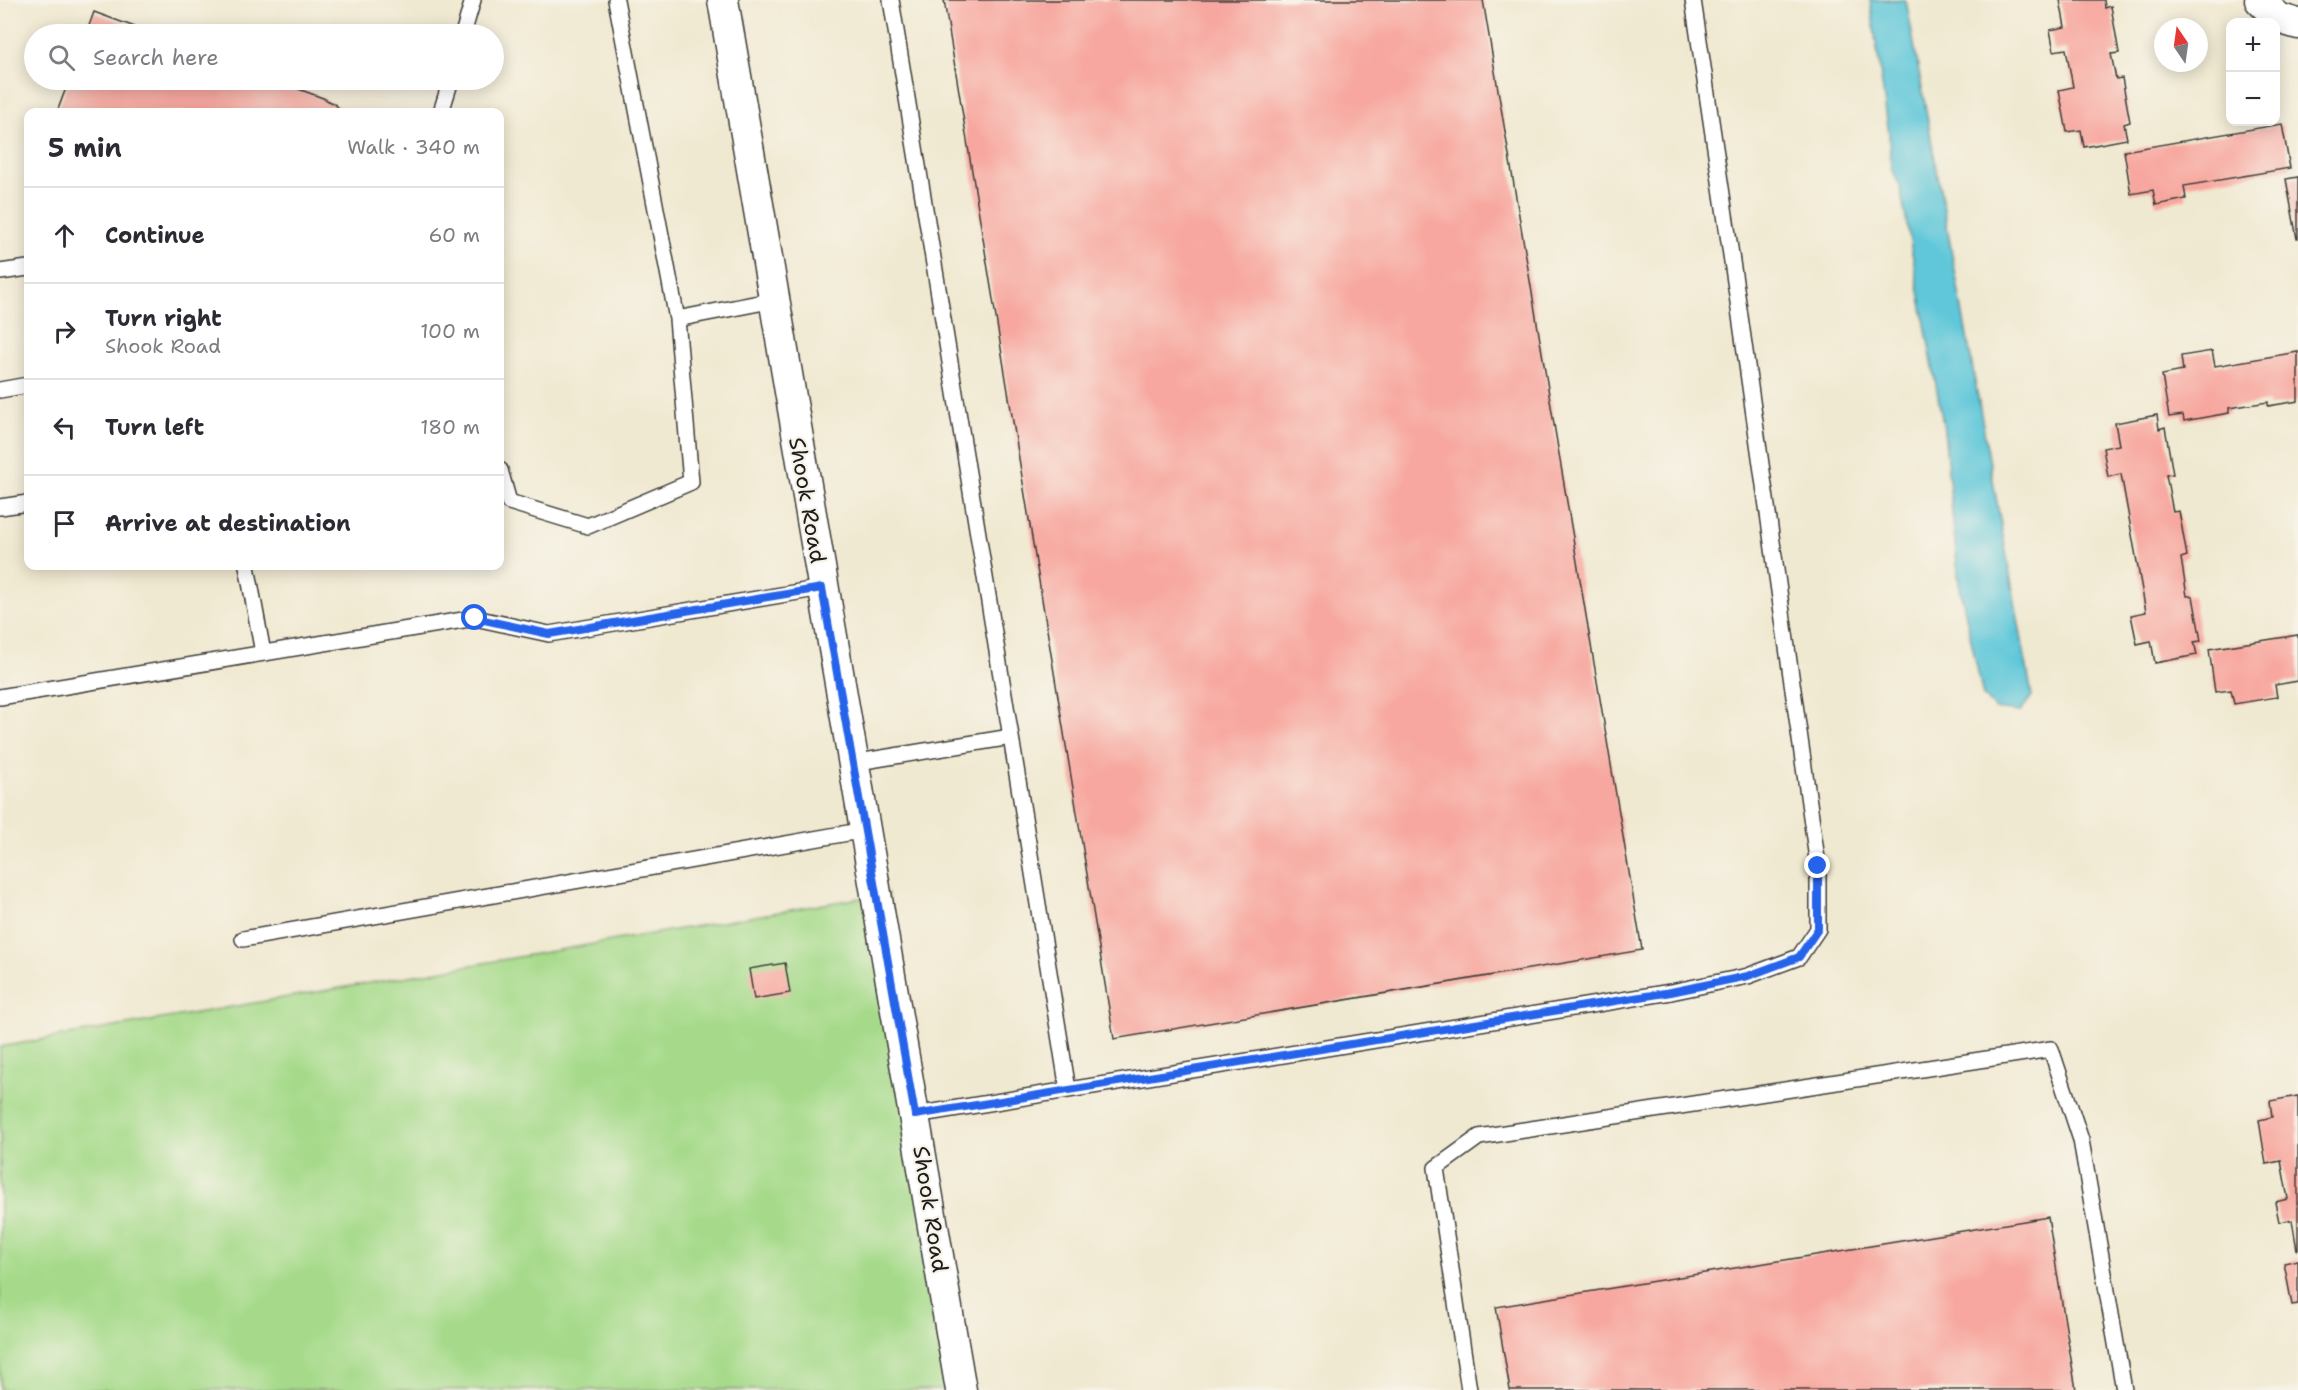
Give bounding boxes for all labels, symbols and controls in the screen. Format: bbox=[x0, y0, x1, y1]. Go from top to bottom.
north arrow bbox=[2154, 18, 2208, 72]
map controls bbox=[2226, 18, 2280, 126]
button: + bbox=[2226, 18, 2280, 72]
search box bbox=[24, 24, 504, 90]
icon: search bbox=[45, 41, 78, 74]
text: Search here bbox=[93, 43, 219, 72]
button: − bbox=[2226, 72, 2280, 126]
text: 5 min bbox=[48, 130, 122, 165]
text: Walk · 340 m bbox=[347, 134, 480, 160]
icon: ahead bbox=[48, 219, 81, 252]
text: Continue bbox=[105, 221, 205, 250]
text: 60 m bbox=[428, 222, 480, 248]
text: Turn right bbox=[105, 304, 222, 333]
icon: right bbox=[48, 315, 81, 348]
text: 100 m bbox=[420, 318, 480, 344]
text: Shook Road bbox=[105, 333, 221, 359]
icon: left bbox=[48, 411, 81, 444]
text: Turn left bbox=[105, 413, 204, 442]
text: 180 m bbox=[420, 414, 480, 440]
street label: Shook Road bbox=[782, 435, 833, 565]
icon: arrive bbox=[48, 507, 81, 540]
text: Arrive at destination bbox=[105, 509, 351, 538]
route start bbox=[461, 604, 487, 630]
route end bbox=[1804, 852, 1830, 878]
street label: Shook Road bbox=[906, 1144, 955, 1274]

